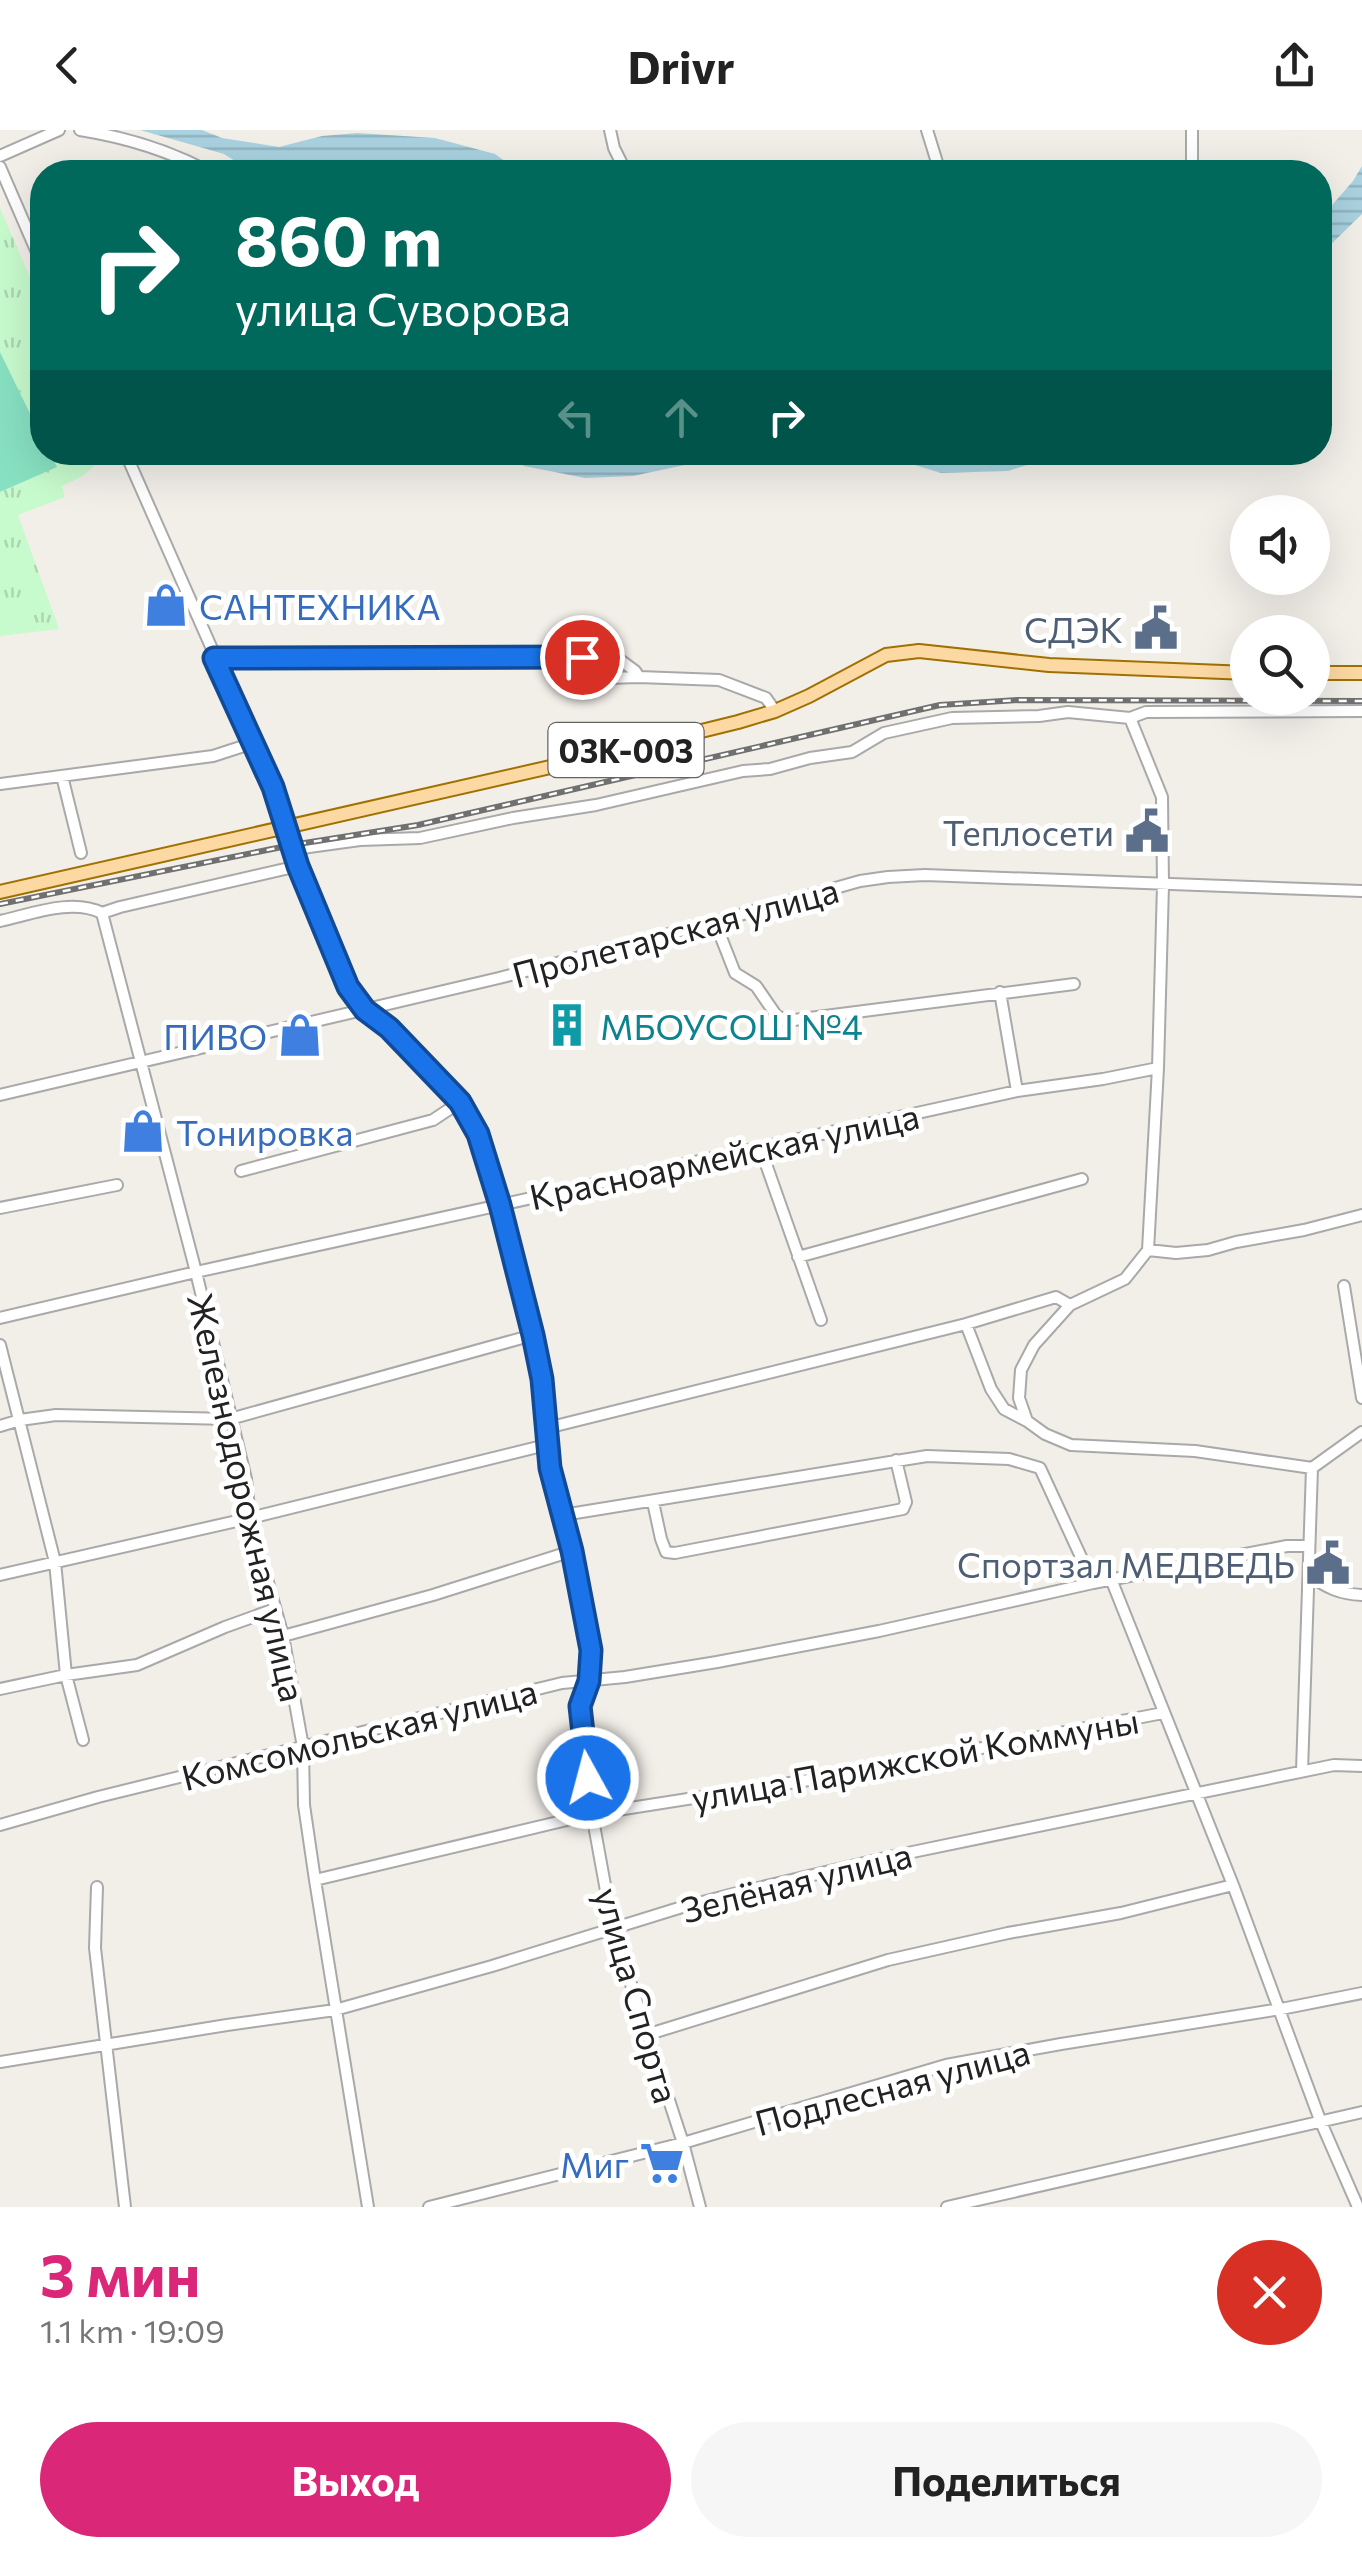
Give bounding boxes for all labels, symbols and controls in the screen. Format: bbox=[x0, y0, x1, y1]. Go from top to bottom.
icon: back bbox=[40, 38, 95, 93]
text: Drivr bbox=[627, 38, 735, 93]
icon: share bbox=[1267, 38, 1322, 93]
text: 860 m bbox=[235, 195, 442, 280]
icon: right bbox=[70, 200, 200, 330]
text: улица Суворова bbox=[235, 280, 571, 335]
icon: left bbox=[549, 390, 604, 445]
icon: ahead bbox=[654, 390, 709, 445]
icon: right bbox=[759, 390, 814, 445]
map controls bbox=[1230, 495, 1330, 715]
button: sound bbox=[1230, 495, 1330, 595]
shop icon: САНТЕХНИКА bbox=[142, 581, 190, 629]
place label: САНТЕХНИКА bbox=[199, 584, 441, 627]
public building icon: СДЭК bbox=[1132, 604, 1180, 652]
place label: СДЭК bbox=[1024, 607, 1123, 650]
pin bbox=[540, 615, 625, 700]
button: search bbox=[1230, 615, 1330, 715]
icon: arrive bbox=[555, 630, 610, 685]
road number: 03К-003 bbox=[548, 723, 704, 777]
public building icon: Теплосети bbox=[1123, 807, 1171, 855]
place label: Теплосети bbox=[942, 810, 1114, 853]
street label: Пролетарская улица bbox=[507, 867, 843, 995]
building icon: МБОУСОШ №4 bbox=[543, 1001, 591, 1049]
place label: МБОУСОШ №4 bbox=[600, 1004, 863, 1047]
shop icon: ПИВО bbox=[276, 1011, 324, 1059]
place label: ПИВО bbox=[163, 1014, 267, 1057]
street label: Красноармейская улица bbox=[525, 1093, 923, 1217]
shop icon: Тонировка bbox=[119, 1107, 167, 1155]
place label: Тонировка bbox=[176, 1110, 353, 1153]
street label: Железнодорожная улица bbox=[180, 1288, 316, 1706]
public building icon: Спортзал МЕДВЕДЬ bbox=[1304, 1539, 1352, 1587]
place label: Спортзал МЕДВЕДЬ bbox=[957, 1542, 1295, 1585]
street label: Комсомольская улица bbox=[177, 1668, 541, 1798]
street label: улица Парижской Коммуны bbox=[688, 1697, 1142, 1819]
position arrow bbox=[536, 1726, 640, 1830]
street label: Зелёная улица bbox=[676, 1832, 916, 1930]
street label: улица Спорта bbox=[587, 1882, 689, 2108]
street label: Подлесная улица bbox=[750, 2029, 1034, 2143]
supermarket icon: Миг bbox=[638, 2139, 686, 2187]
place label: Миг bbox=[560, 2142, 629, 2185]
text: 3 мин bbox=[40, 2236, 201, 2309]
button: close bbox=[1217, 2240, 1322, 2345]
text: 1.1 km · 19:09 bbox=[40, 2310, 225, 2350]
button: Выход bbox=[40, 2422, 671, 2537]
button: Поделиться bbox=[691, 2422, 1322, 2537]

